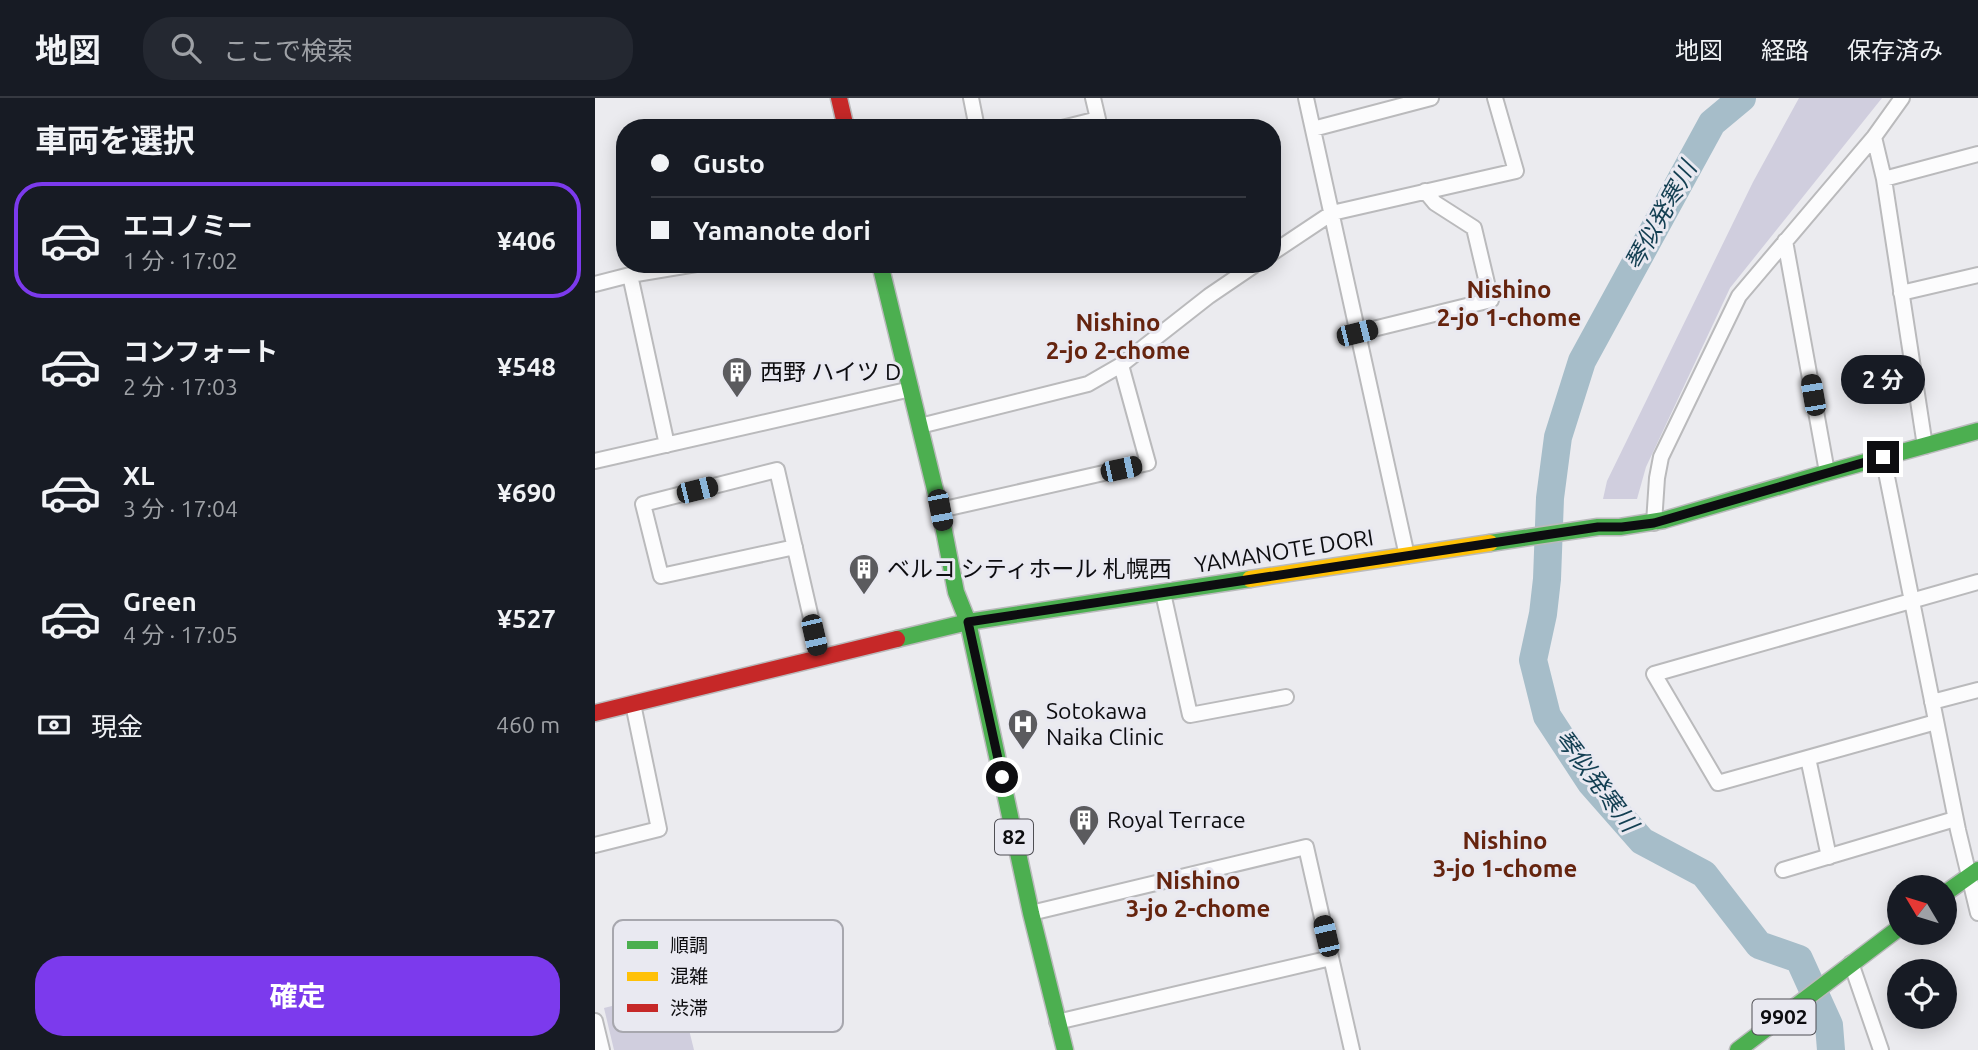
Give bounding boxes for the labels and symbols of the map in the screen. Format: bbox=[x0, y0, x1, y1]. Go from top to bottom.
water label: 琴似発寒川 bbox=[1620, 154, 1703, 275]
district label: Nishino 2-jo 1-chome bbox=[1437, 276, 1581, 331]
district label: Nishino 2-jo 2-chome bbox=[1046, 309, 1190, 364]
car bbox=[1335, 318, 1380, 348]
building icon: 西野 ハイツ D bbox=[720, 355, 754, 399]
callout: 2 分 bbox=[1841, 356, 1925, 404]
place label: 西野 ハイツ D bbox=[760, 359, 901, 384]
car bbox=[1800, 372, 1827, 418]
route end bbox=[1867, 441, 1899, 473]
car bbox=[1099, 454, 1144, 484]
car bbox=[675, 475, 720, 505]
car bbox=[926, 487, 955, 533]
street label: YAMANOTE DORI bbox=[1193, 524, 1375, 577]
building icon: ベルコ シティホール 札幌西 bbox=[847, 552, 881, 596]
place label: ベルコ シティホール 札幌西 bbox=[887, 556, 1172, 581]
car bbox=[800, 612, 829, 658]
place label: Sotokawa Naika Clinic bbox=[1046, 698, 1164, 749]
hospital icon: Sotokawa Naika Clinic bbox=[1006, 707, 1040, 751]
water label: 琴似発寒川 bbox=[1550, 725, 1645, 839]
route start bbox=[986, 761, 1018, 793]
building icon: Royal Terrace bbox=[1067, 803, 1101, 847]
place label: Royal Terrace bbox=[1107, 807, 1246, 832]
road number: 82 bbox=[995, 820, 1033, 854]
district label: Nishino 3-jo 1-chome bbox=[1433, 827, 1577, 882]
district label: Nishino 3-jo 2-chome bbox=[1126, 867, 1270, 922]
north arrow bbox=[1887, 875, 1957, 945]
car bbox=[1312, 913, 1341, 959]
legend bbox=[613, 920, 843, 1032]
text: 順調 bbox=[670, 934, 708, 956]
text: 混雑 bbox=[670, 965, 708, 987]
text: 渋滞 bbox=[670, 997, 708, 1019]
road number: 9902 bbox=[1753, 1000, 1815, 1034]

